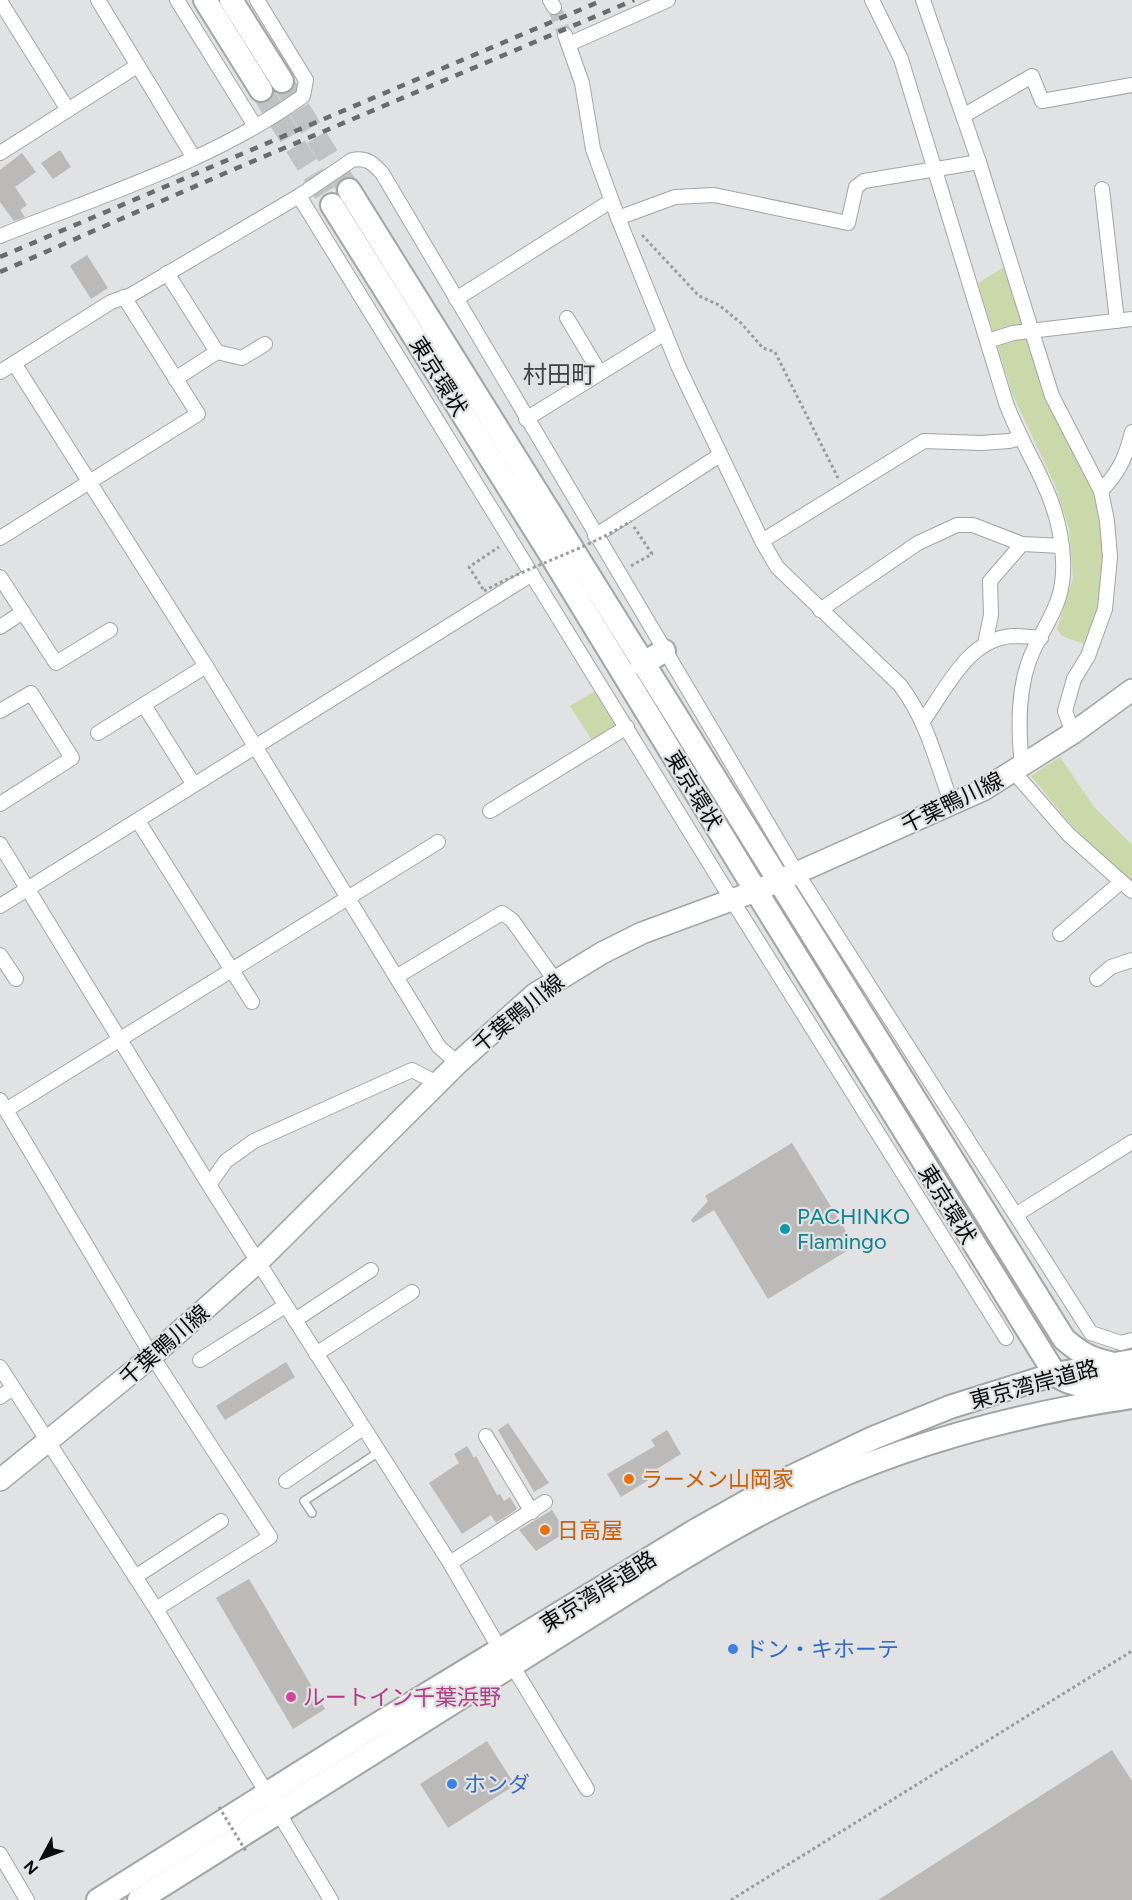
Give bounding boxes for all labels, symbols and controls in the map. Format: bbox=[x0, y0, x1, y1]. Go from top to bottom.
street label: 東京環状 bbox=[404, 332, 473, 421]
district label: 村田町 bbox=[523, 360, 595, 389]
street label: 東京環状 bbox=[659, 746, 728, 835]
street label: 千葉鴨川線 bbox=[897, 766, 1008, 839]
street label: 千葉鴨川線 bbox=[467, 968, 570, 1058]
street label: 東京環状 bbox=[913, 1160, 982, 1249]
place label: PACHINKO Flamingo bbox=[797, 1203, 910, 1255]
marker: PACHINKO Flamingo bbox=[778, 1222, 792, 1236]
street label: 千葉鴨川線 bbox=[114, 1299, 215, 1392]
street label: 東京湾岸道路 bbox=[967, 1354, 1101, 1415]
place label: ラーメン山岡家 bbox=[641, 1466, 794, 1493]
marker: ラーメン山岡家 bbox=[622, 1472, 636, 1486]
place label: 日高屋 bbox=[557, 1517, 623, 1544]
marker: 日高屋 bbox=[538, 1523, 552, 1537]
street label: 東京湾岸道路 bbox=[535, 1545, 661, 1638]
place label: ドン・キホーテ bbox=[745, 1636, 899, 1663]
marker: ドン・キホーテ bbox=[726, 1642, 740, 1656]
place label: ルートイン千葉浜野 bbox=[303, 1684, 501, 1711]
marker: ルートイン千葉浜野 bbox=[284, 1690, 298, 1704]
place label: ホンダ bbox=[464, 1771, 530, 1798]
marker: ホンダ bbox=[445, 1777, 459, 1791]
north arrow bbox=[12, 1828, 72, 1888]
text: N bbox=[20, 1857, 42, 1878]

